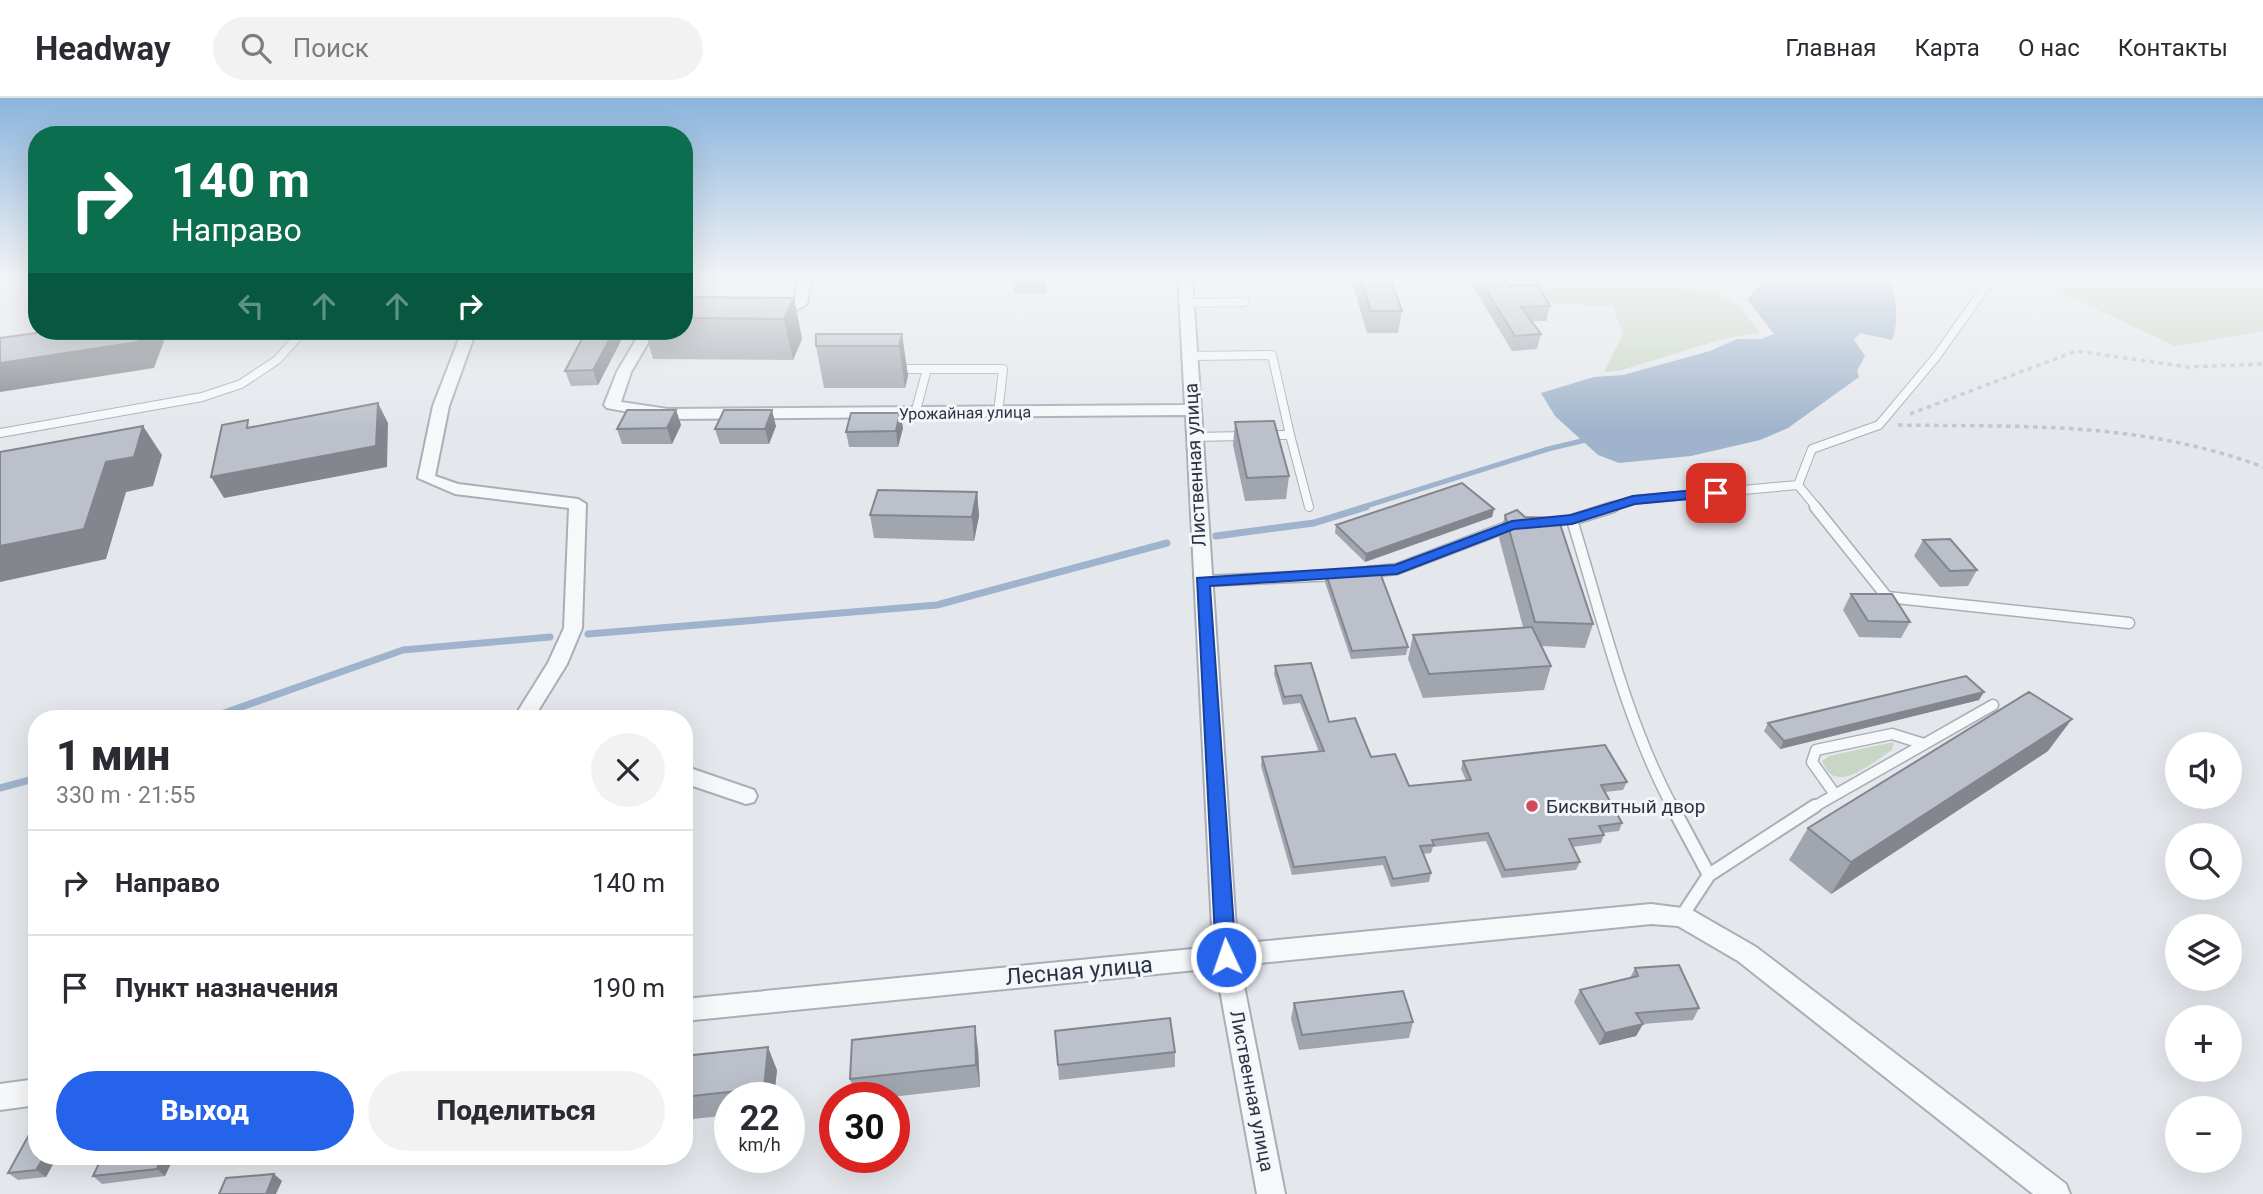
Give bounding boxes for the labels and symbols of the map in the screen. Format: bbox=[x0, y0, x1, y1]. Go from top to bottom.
street label: Лиственная улица bbox=[1179, 383, 1211, 547]
street label: Урожайная улица bbox=[899, 402, 1031, 424]
pin bbox=[1686, 463, 1746, 523]
place label: Бисквитный двор bbox=[1546, 795, 1705, 818]
marker: Бисквитный двор bbox=[1524, 798, 1540, 814]
position arrow bbox=[1189, 920, 1263, 994]
street label: Лесная улица bbox=[1004, 951, 1154, 991]
street label: Лиственная улица bbox=[1225, 1008, 1279, 1174]
speed limit sign: 30 bbox=[819, 1082, 910, 1173]

